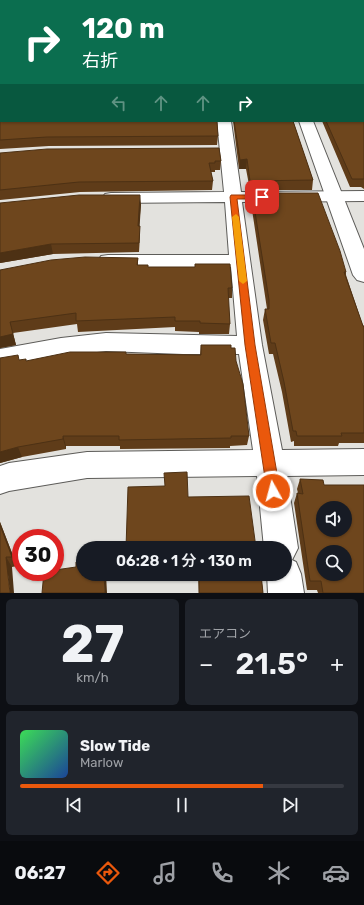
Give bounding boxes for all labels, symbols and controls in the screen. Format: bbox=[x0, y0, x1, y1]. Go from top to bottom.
text: 120 m bbox=[82, 12, 165, 45]
icon: right bbox=[16, 16, 68, 68]
text: 右折 bbox=[82, 50, 118, 72]
icon: left bbox=[108, 92, 130, 114]
icon: ahead bbox=[150, 92, 172, 114]
icon: ahead bbox=[192, 92, 214, 114]
icon: right bbox=[234, 92, 256, 114]
pin bbox=[245, 180, 279, 214]
icon: arrive bbox=[251, 186, 273, 208]
position arrow bbox=[252, 470, 294, 512]
map controls bbox=[316, 501, 352, 581]
button: sound bbox=[316, 501, 352, 537]
speed limit sign: 30 bbox=[12, 529, 64, 581]
button: search bbox=[316, 545, 352, 581]
text: 06:28 · 1 分 · 130 m bbox=[116, 552, 252, 570]
text: 27 bbox=[61, 613, 124, 675]
text: エアコン bbox=[199, 626, 251, 641]
text: 21.5° bbox=[235, 646, 308, 682]
text: − bbox=[199, 651, 213, 678]
text: + bbox=[330, 651, 344, 678]
text: km/h bbox=[76, 670, 109, 685]
text: Slow Tide bbox=[80, 737, 150, 755]
text: Marlow bbox=[80, 755, 123, 770]
icon: previous bbox=[63, 794, 85, 816]
icon: pause bbox=[171, 794, 193, 816]
icon: next bbox=[279, 794, 301, 816]
icon: directions bbox=[94, 859, 122, 887]
icon: music bbox=[151, 859, 179, 887]
icon: phone bbox=[208, 859, 236, 887]
icon: climate bbox=[265, 859, 293, 887]
icon: car bbox=[322, 859, 350, 887]
text: 06:27 bbox=[14, 862, 66, 884]

